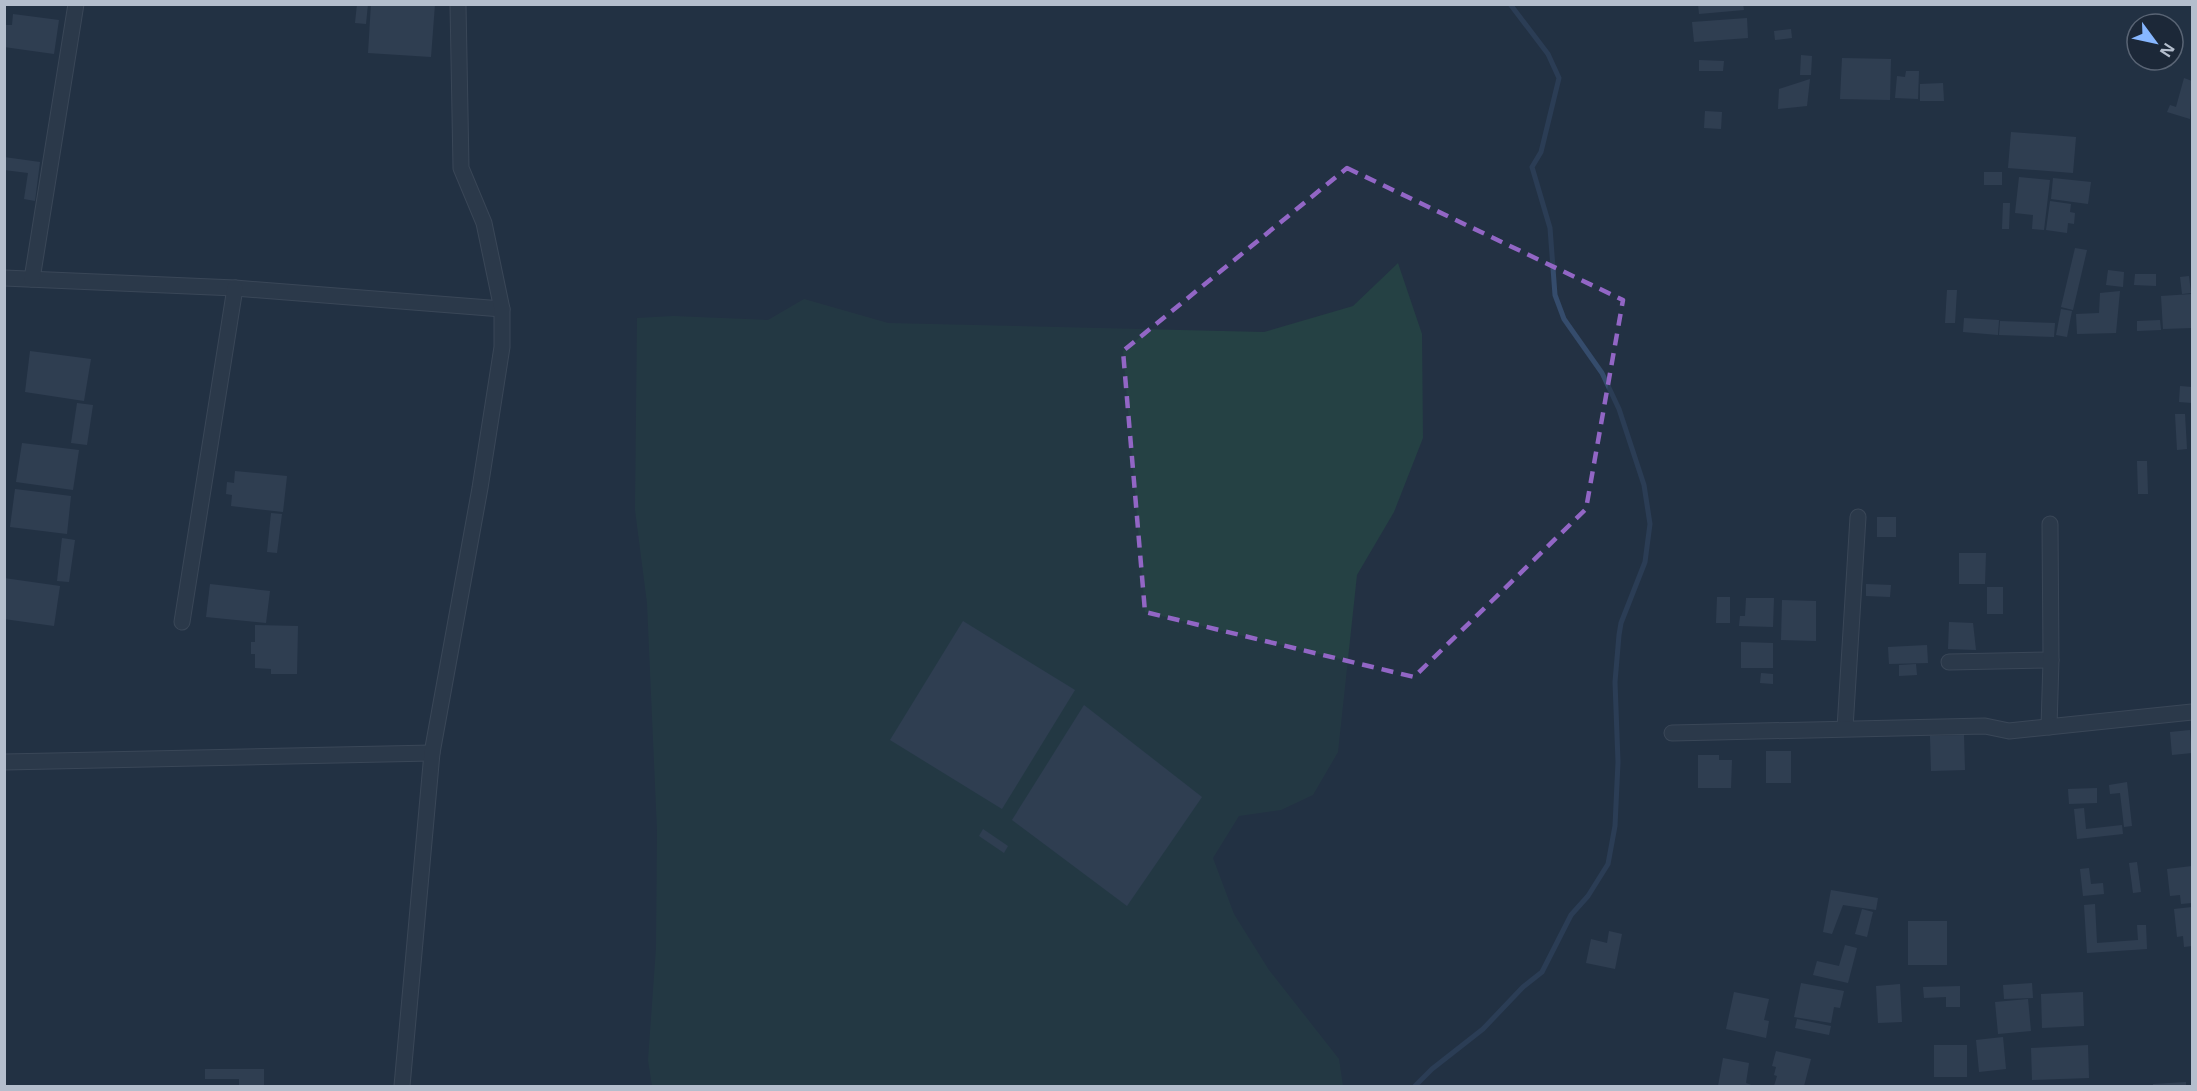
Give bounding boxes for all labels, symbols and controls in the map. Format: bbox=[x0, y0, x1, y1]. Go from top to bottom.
north arrow bbox=[2125, 12, 2185, 72]
text: N bbox=[2155, 39, 2180, 62]

